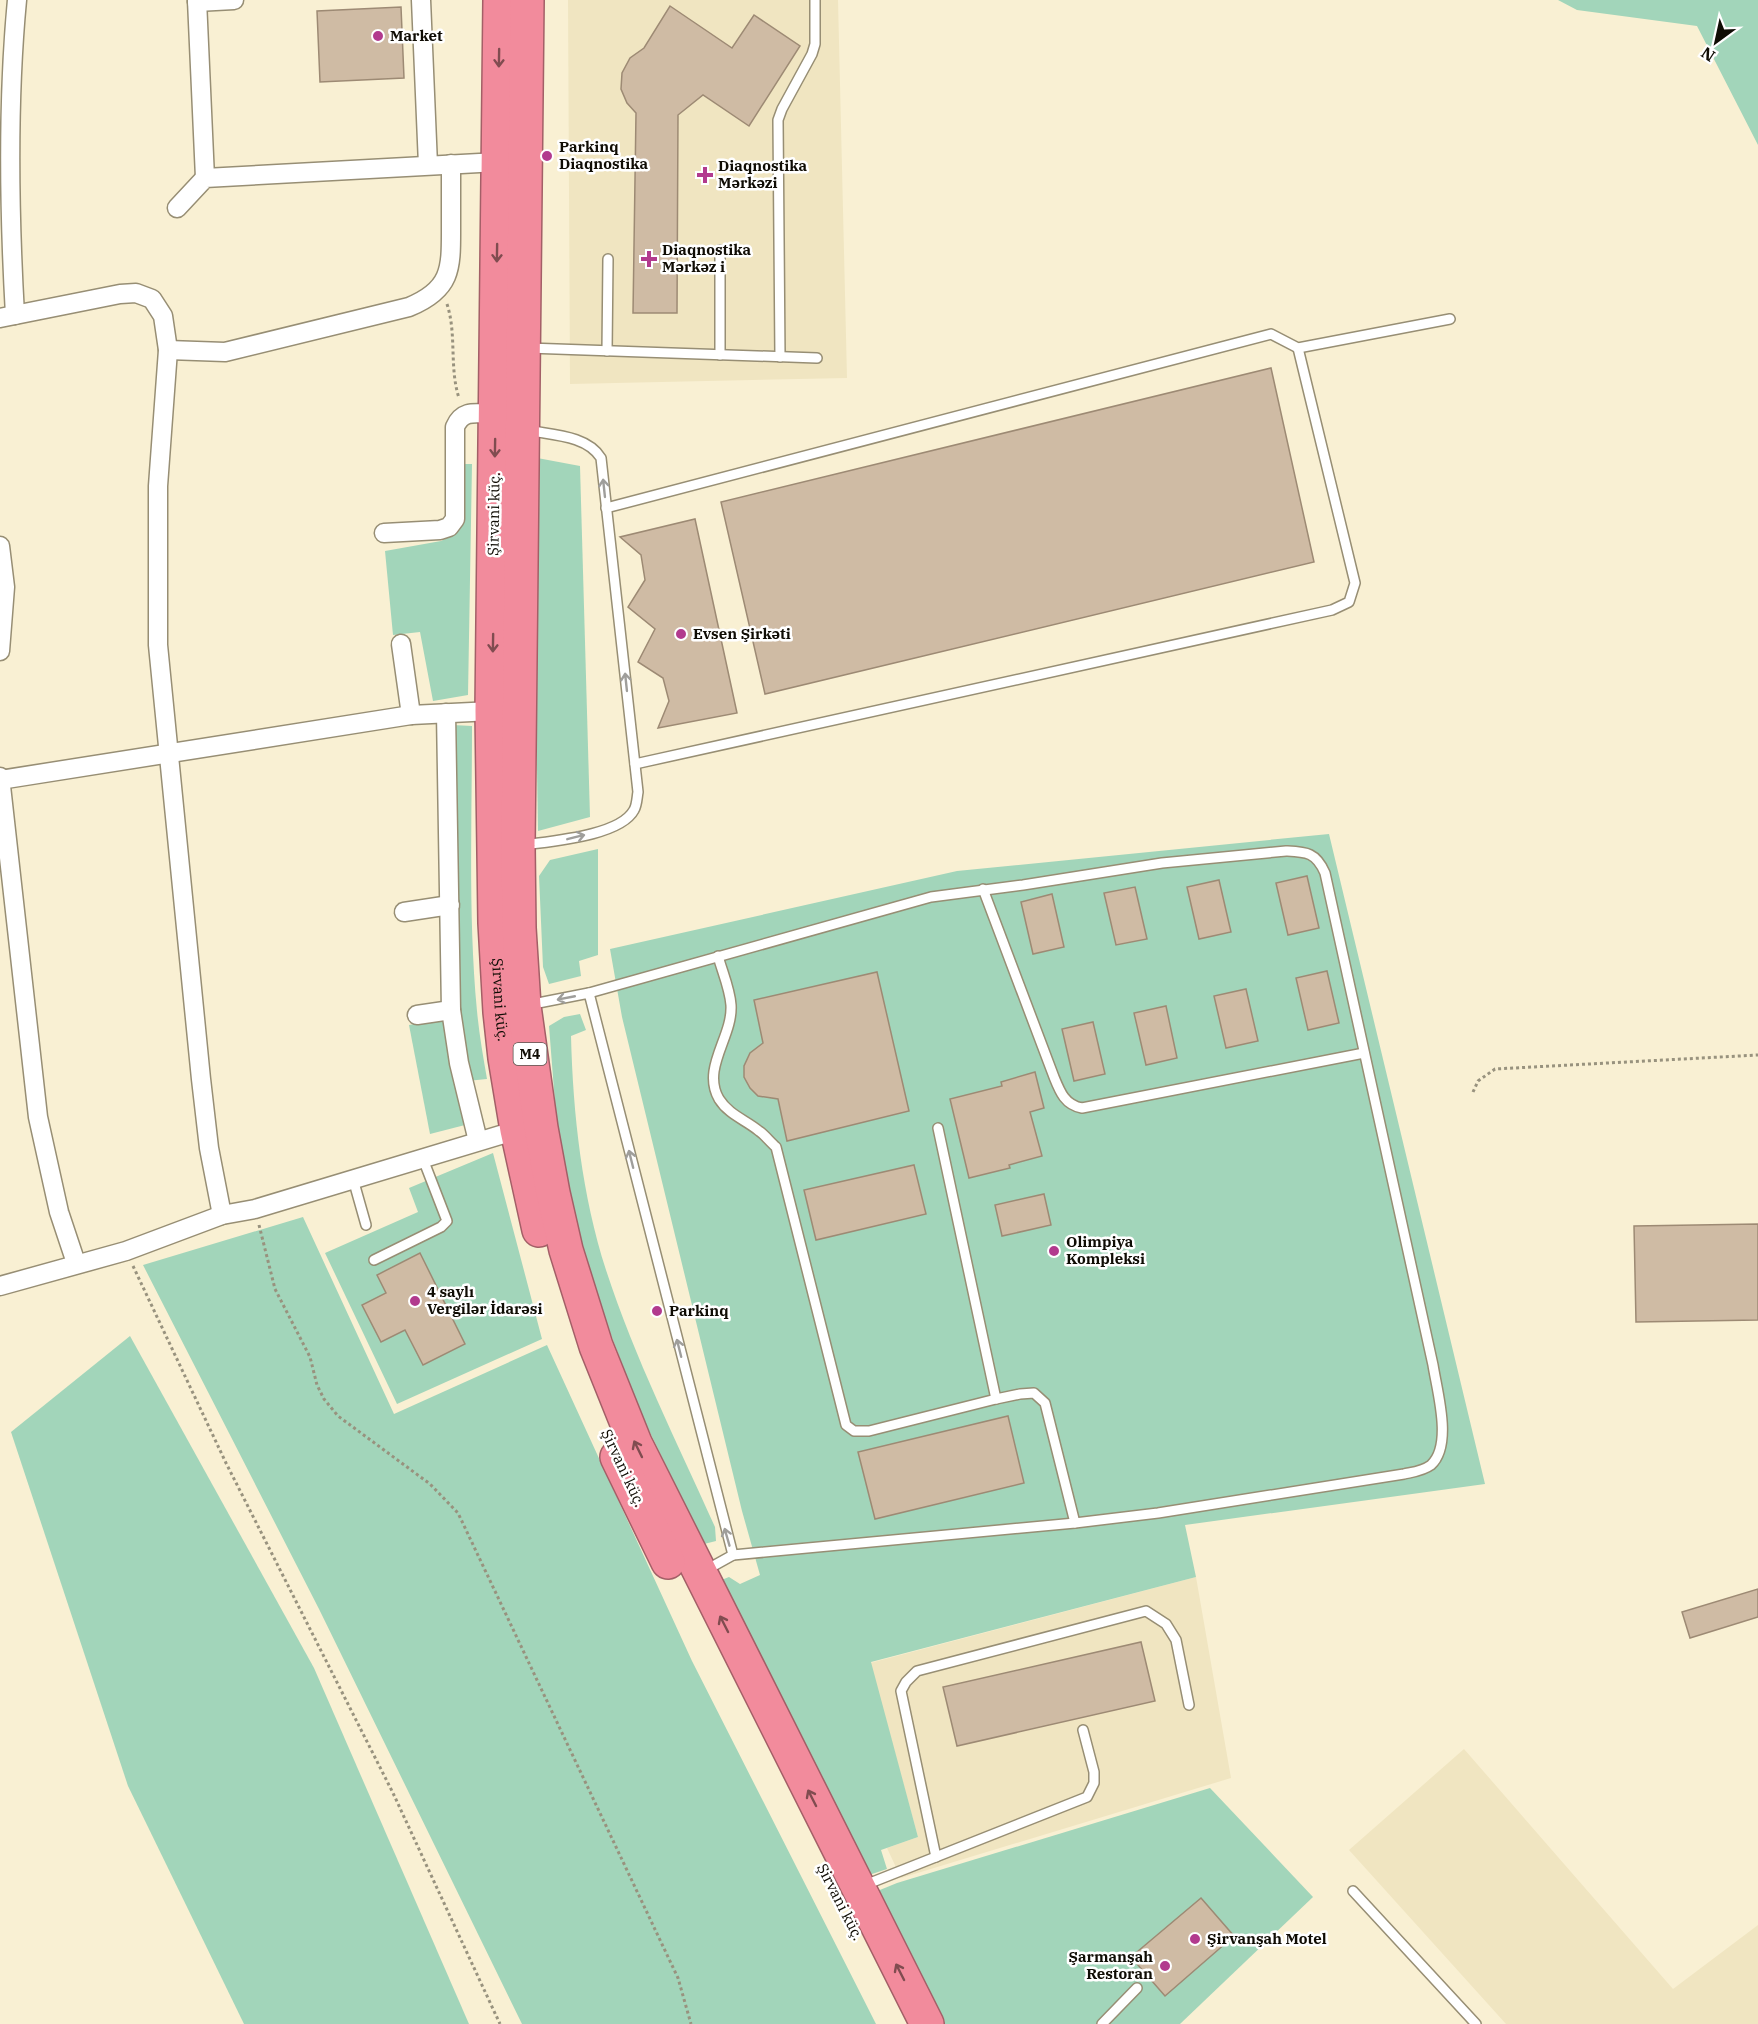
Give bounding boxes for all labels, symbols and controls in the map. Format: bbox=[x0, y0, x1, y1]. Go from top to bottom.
north arrow bbox=[1686, 12, 1746, 72]
place label: Market bbox=[390, 26, 443, 45]
marker: Market bbox=[371, 29, 385, 43]
text: N bbox=[1697, 43, 1719, 66]
one-way arrow bbox=[493, 48, 505, 68]
place label: Parkinq Diaqnostika bbox=[559, 137, 649, 173]
marker: Parkinq Diaqnostika bbox=[540, 149, 554, 163]
place label: Diaqnostika Mərkəzi bbox=[718, 156, 808, 192]
marker: Diaqnostika Mərkəzi bbox=[696, 166, 714, 184]
place label: Diaqnostika Mərkəz i bbox=[662, 240, 752, 276]
one-way arrow bbox=[491, 243, 503, 263]
marker: Diaqnostika Mərkəz i bbox=[640, 250, 658, 268]
one-way arrow bbox=[489, 438, 501, 458]
street label: Şirvani küç. bbox=[483, 472, 504, 556]
one-way arrow bbox=[598, 479, 609, 499]
place label: Evsen Şirkəti bbox=[693, 624, 791, 643]
marker: Evsen Şirkəti bbox=[674, 627, 688, 641]
one-way arrow bbox=[487, 633, 499, 653]
one-way arrow bbox=[620, 673, 631, 693]
one-way arrow bbox=[566, 830, 585, 842]
street label: Şirvani küç. bbox=[488, 957, 513, 1043]
one-way arrow bbox=[556, 993, 576, 1004]
road number: M4 bbox=[514, 1043, 546, 1065]
one-way arrow bbox=[625, 1149, 637, 1168]
place label: Olimpiya Kompleksi bbox=[1066, 1232, 1145, 1268]
marker: Olimpiya Kompleksi bbox=[1047, 1244, 1061, 1258]
place label: 4 saylı Vergilər İdarəsi bbox=[427, 1282, 543, 1318]
marker: 4 saylı Vergilər İdarəsi bbox=[408, 1294, 422, 1308]
place label: Parkinq bbox=[669, 1301, 729, 1320]
marker: Parkinq bbox=[650, 1304, 664, 1318]
one-way arrow bbox=[673, 1338, 685, 1357]
street label: Şirvani küç. bbox=[597, 1426, 650, 1510]
one-way arrow bbox=[631, 1441, 643, 1459]
one-way arrow bbox=[721, 1527, 733, 1546]
one-way arrow bbox=[718, 1615, 729, 1633]
one-way arrow bbox=[806, 1789, 818, 1807]
street label: Şirvani küç. bbox=[813, 1860, 868, 1943]
place label: Şirvanşah Motel bbox=[1207, 1929, 1327, 1948]
marker: Şirvanşah Motel bbox=[1188, 1932, 1202, 1946]
place label: Şarmanşah Restoran bbox=[1069, 1947, 1153, 1983]
marker: Şarmanşah Restoran bbox=[1158, 1959, 1172, 1973]
one-way arrow bbox=[894, 1963, 906, 1981]

